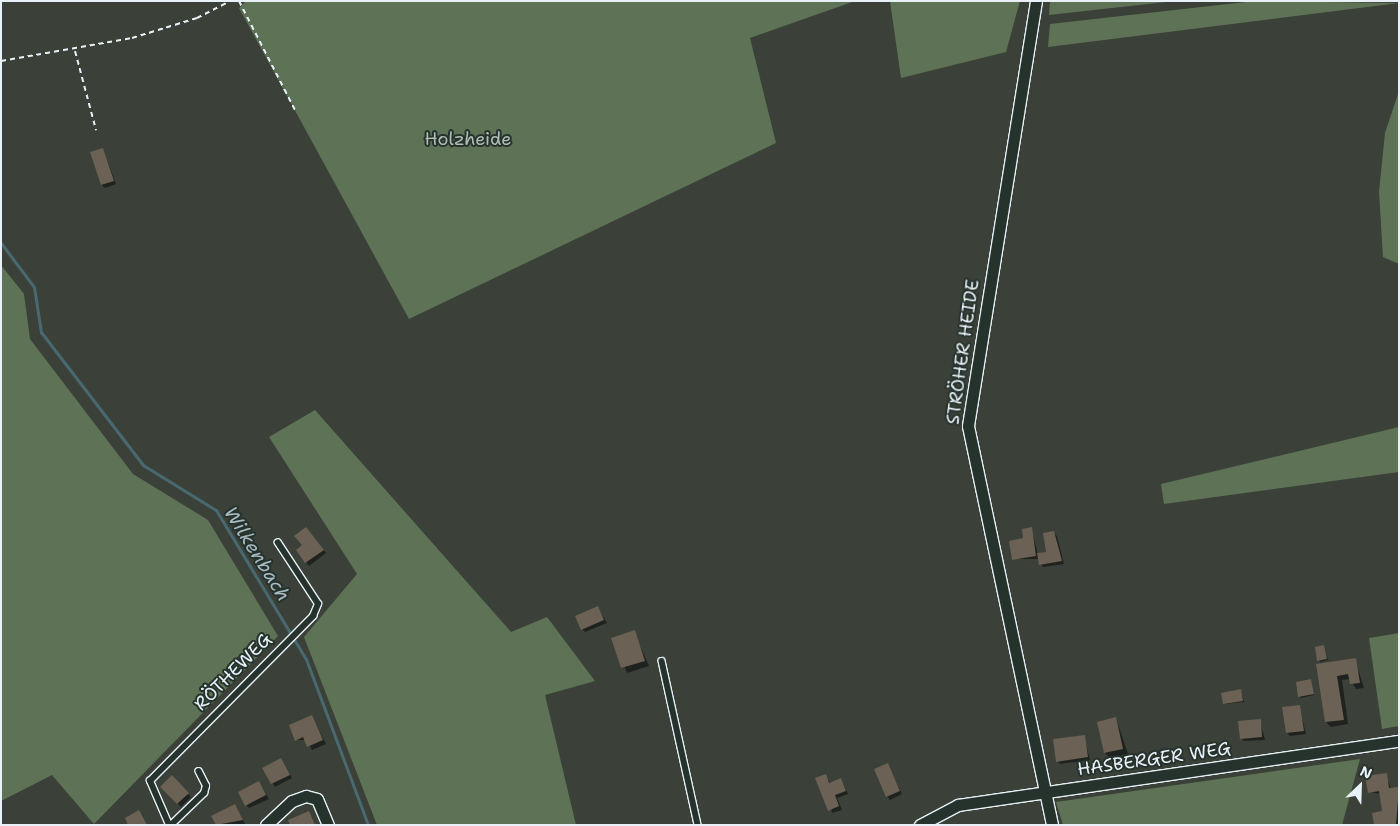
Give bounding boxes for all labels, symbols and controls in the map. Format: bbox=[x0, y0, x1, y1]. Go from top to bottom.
park label: Holzheide bbox=[425, 128, 511, 150]
street label: STRÖHER HEIDE bbox=[942, 278, 984, 426]
water label: Wilkenbach bbox=[219, 503, 295, 605]
street label: RÖTHEWEG bbox=[190, 629, 276, 715]
street label: HASBERGER WEG bbox=[1076, 738, 1232, 780]
north arrow bbox=[1335, 761, 1385, 811]
text: N bbox=[1357, 762, 1375, 783]

